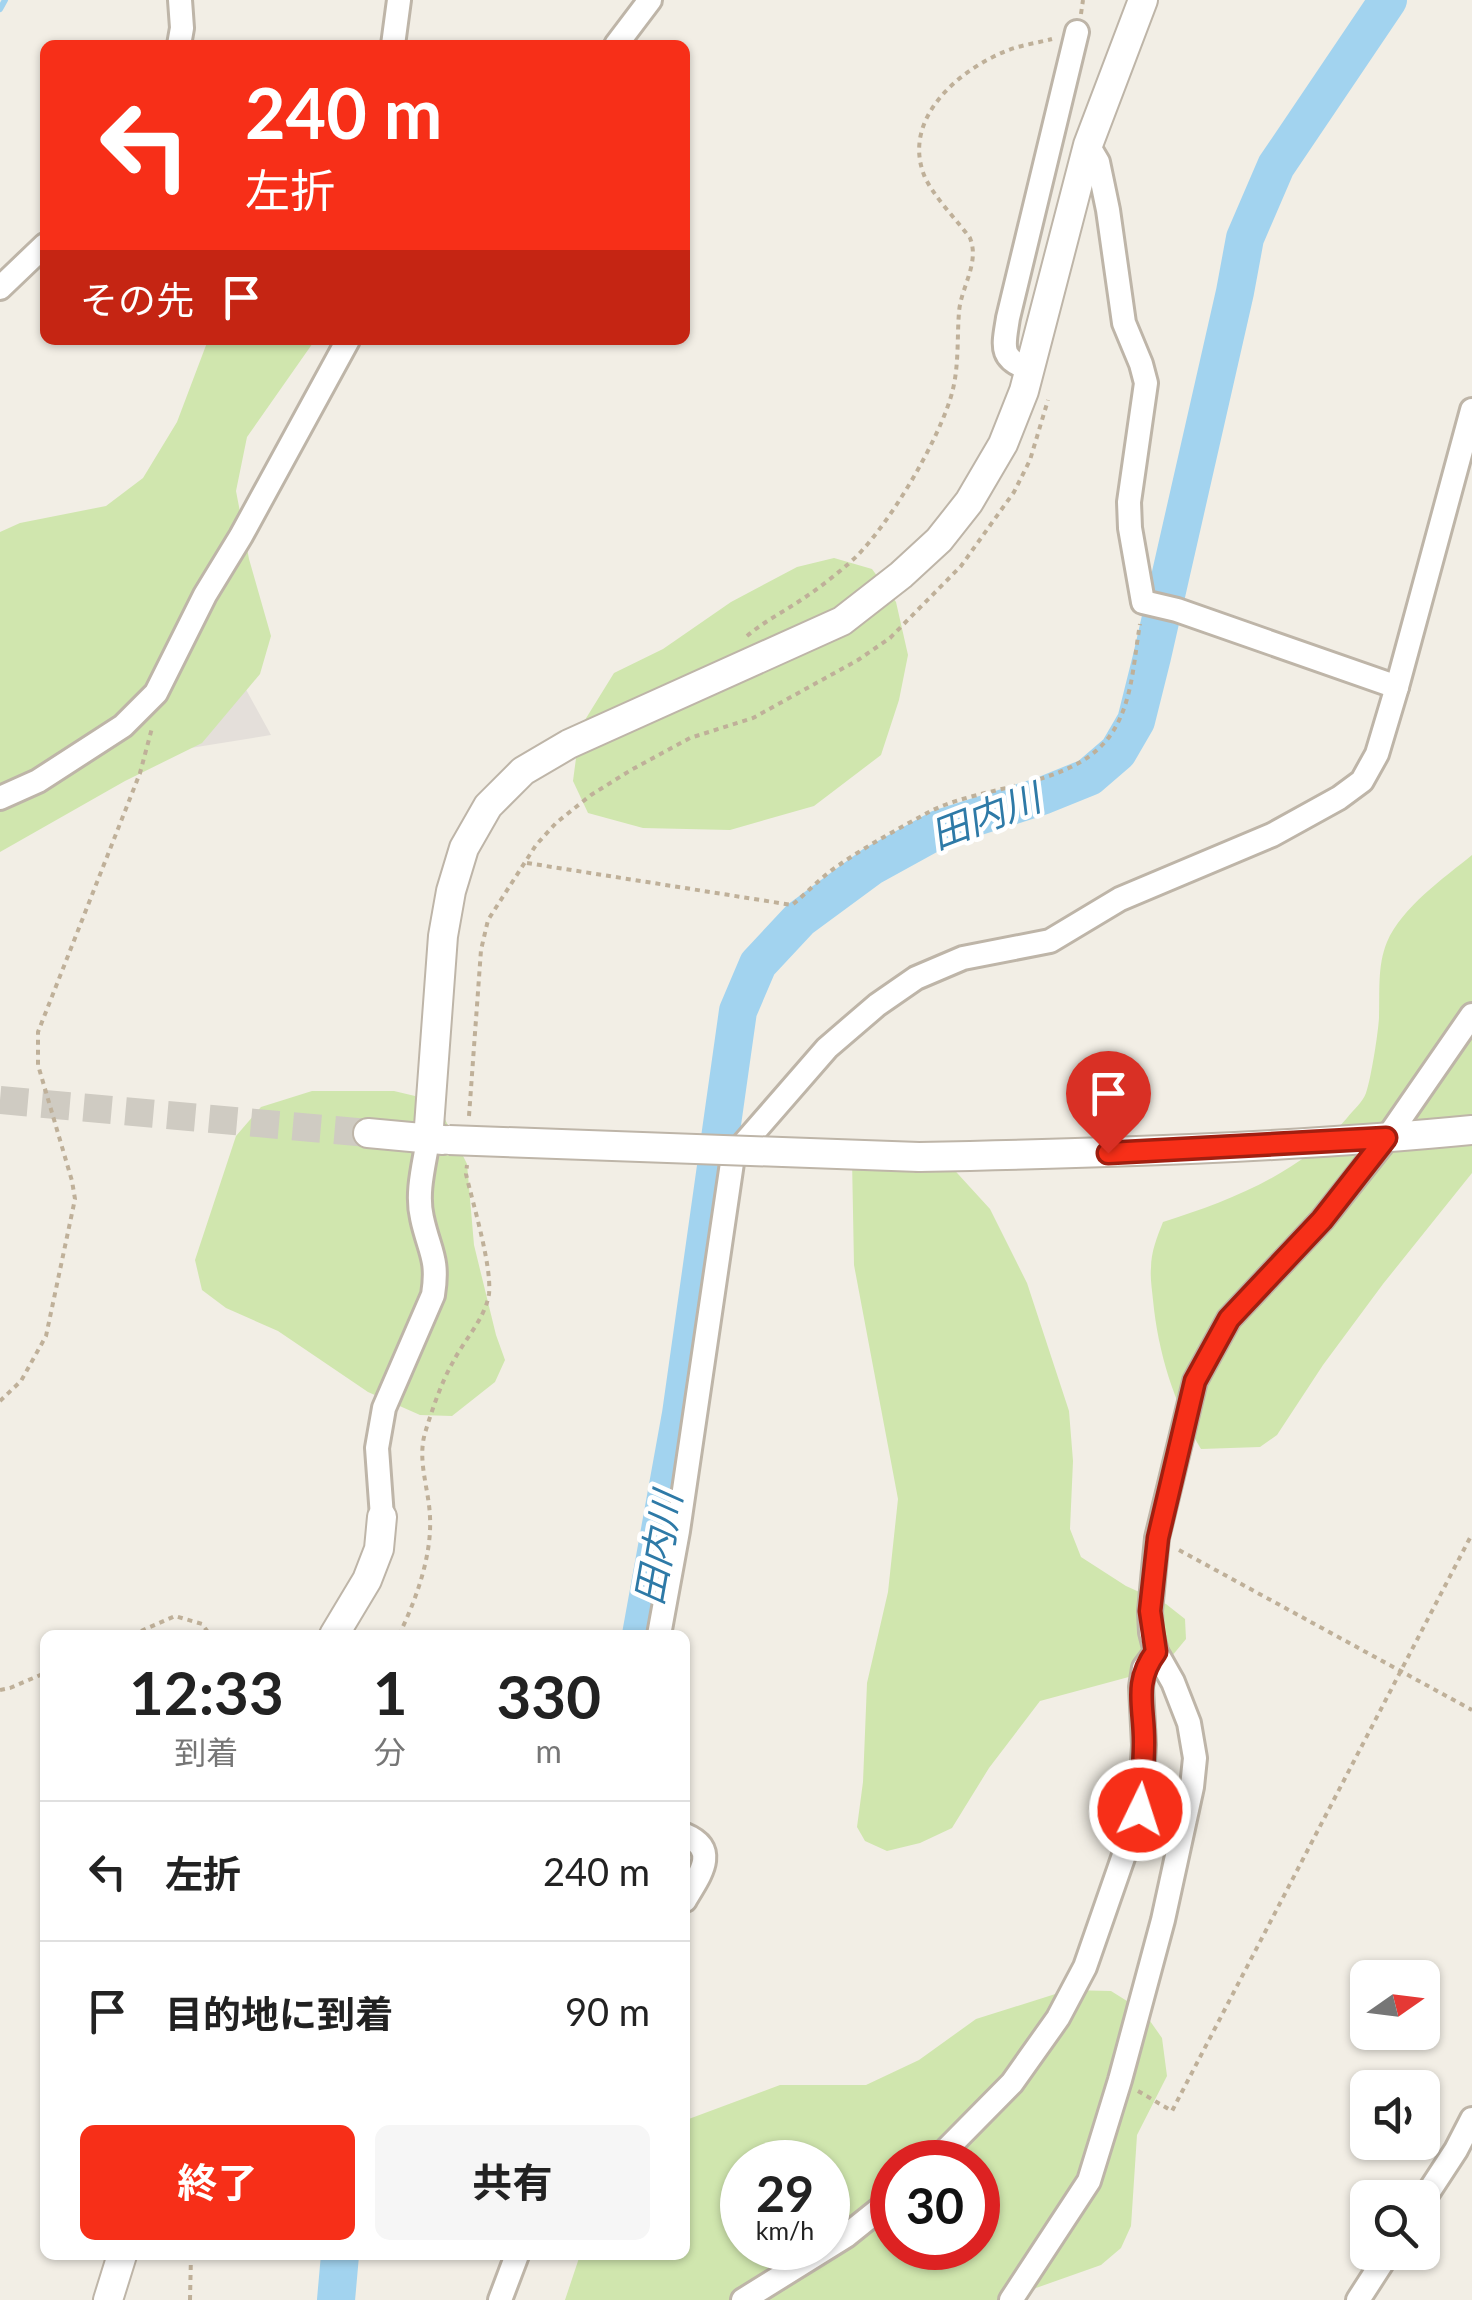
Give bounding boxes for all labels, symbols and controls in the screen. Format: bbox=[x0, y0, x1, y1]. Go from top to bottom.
text: 240 m bbox=[245, 70, 442, 154]
icon: left bbox=[80, 80, 210, 210]
text: 左折 bbox=[245, 163, 335, 217]
icon: arrive bbox=[214, 270, 269, 325]
text: その先 bbox=[80, 276, 194, 322]
water label: 田内川 bbox=[924, 772, 1050, 857]
pin bbox=[1066, 1051, 1151, 1154]
icon: arrive bbox=[1081, 1066, 1136, 1121]
water label: 田内川 bbox=[624, 1484, 690, 1608]
text: 12:33 bbox=[129, 1656, 284, 1728]
text: 1 bbox=[373, 1656, 408, 1728]
text: 330 bbox=[497, 1660, 601, 1732]
text: m bbox=[536, 1731, 562, 1770]
text: 到着 bbox=[174, 1732, 238, 1771]
text: 分 bbox=[374, 1732, 406, 1771]
position arrow bbox=[1088, 1758, 1192, 1862]
icon: left bbox=[80, 1844, 135, 1899]
text: 240 m bbox=[543, 1848, 650, 1894]
text: 左折 bbox=[165, 1850, 241, 1896]
north arrow bbox=[1350, 1960, 1440, 2050]
map controls bbox=[1350, 1960, 1440, 2270]
icon: arrive bbox=[80, 1984, 135, 2039]
text: 90 m bbox=[565, 1988, 650, 2034]
text: 目的地に到着 bbox=[165, 1990, 393, 2036]
button: sound bbox=[1350, 2070, 1440, 2160]
button: 終了 bbox=[80, 2125, 355, 2240]
button: 共有 bbox=[375, 2125, 650, 2240]
speed limit sign: 30 bbox=[870, 2140, 1000, 2270]
text: 29 bbox=[756, 2163, 814, 2223]
button: search bbox=[1350, 2180, 1440, 2270]
text: km/h bbox=[756, 2215, 814, 2245]

